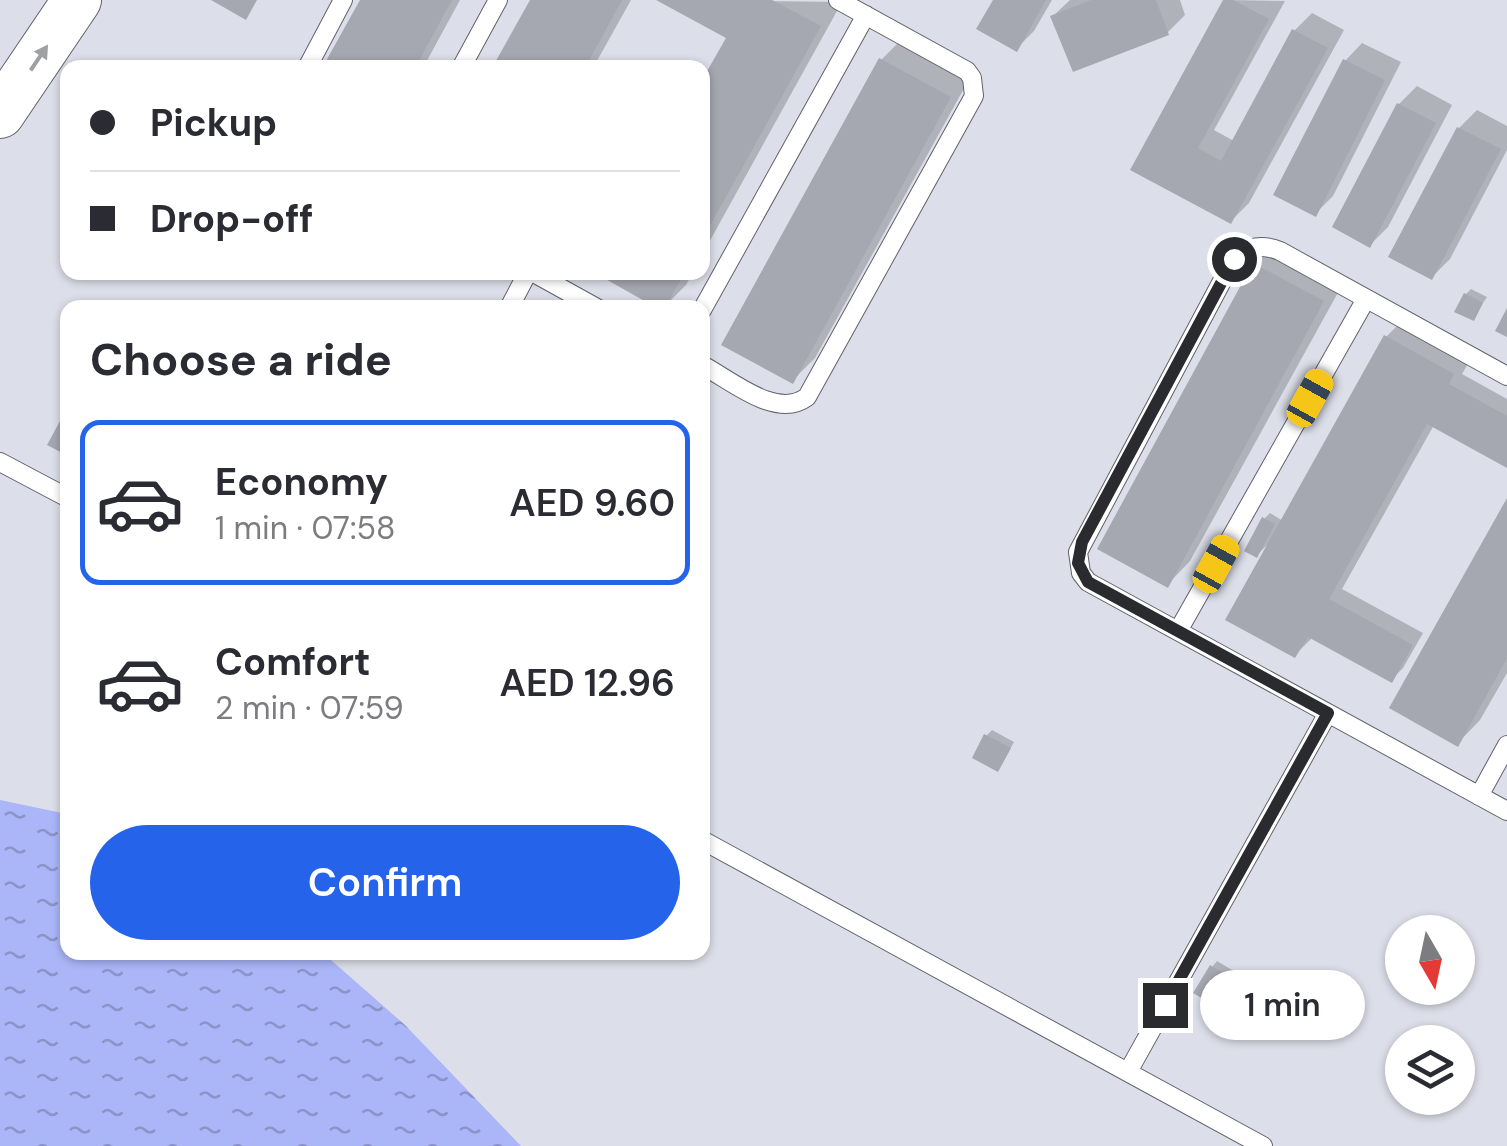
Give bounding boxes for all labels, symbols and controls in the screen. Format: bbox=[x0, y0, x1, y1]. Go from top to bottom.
one-way arrow bbox=[30, 44, 48, 71]
text: Pickup bbox=[150, 98, 277, 148]
text: Drop-off bbox=[150, 194, 313, 244]
route start bbox=[1212, 237, 1257, 282]
text: Choose a ride bbox=[90, 330, 392, 389]
car bbox=[1282, 364, 1338, 432]
text: Economy bbox=[215, 457, 388, 507]
icon: car bbox=[95, 458, 185, 548]
text: AED 9.60 bbox=[509, 478, 675, 528]
text: 1 min · 07:58 bbox=[215, 507, 395, 549]
car bbox=[1188, 530, 1244, 598]
text: Comfort bbox=[215, 637, 371, 687]
icon: car bbox=[95, 638, 185, 728]
text: AED 12.96 bbox=[500, 658, 675, 708]
text: 2 min · 07:59 bbox=[215, 687, 404, 729]
button: Confirm bbox=[90, 825, 680, 940]
north arrow bbox=[1385, 915, 1475, 1005]
map controls bbox=[1385, 915, 1475, 1115]
callout: 1 min bbox=[1200, 970, 1365, 1040]
route end bbox=[1143, 983, 1188, 1028]
text: 1 min bbox=[1244, 984, 1321, 1026]
button: layers bbox=[1385, 1025, 1475, 1115]

